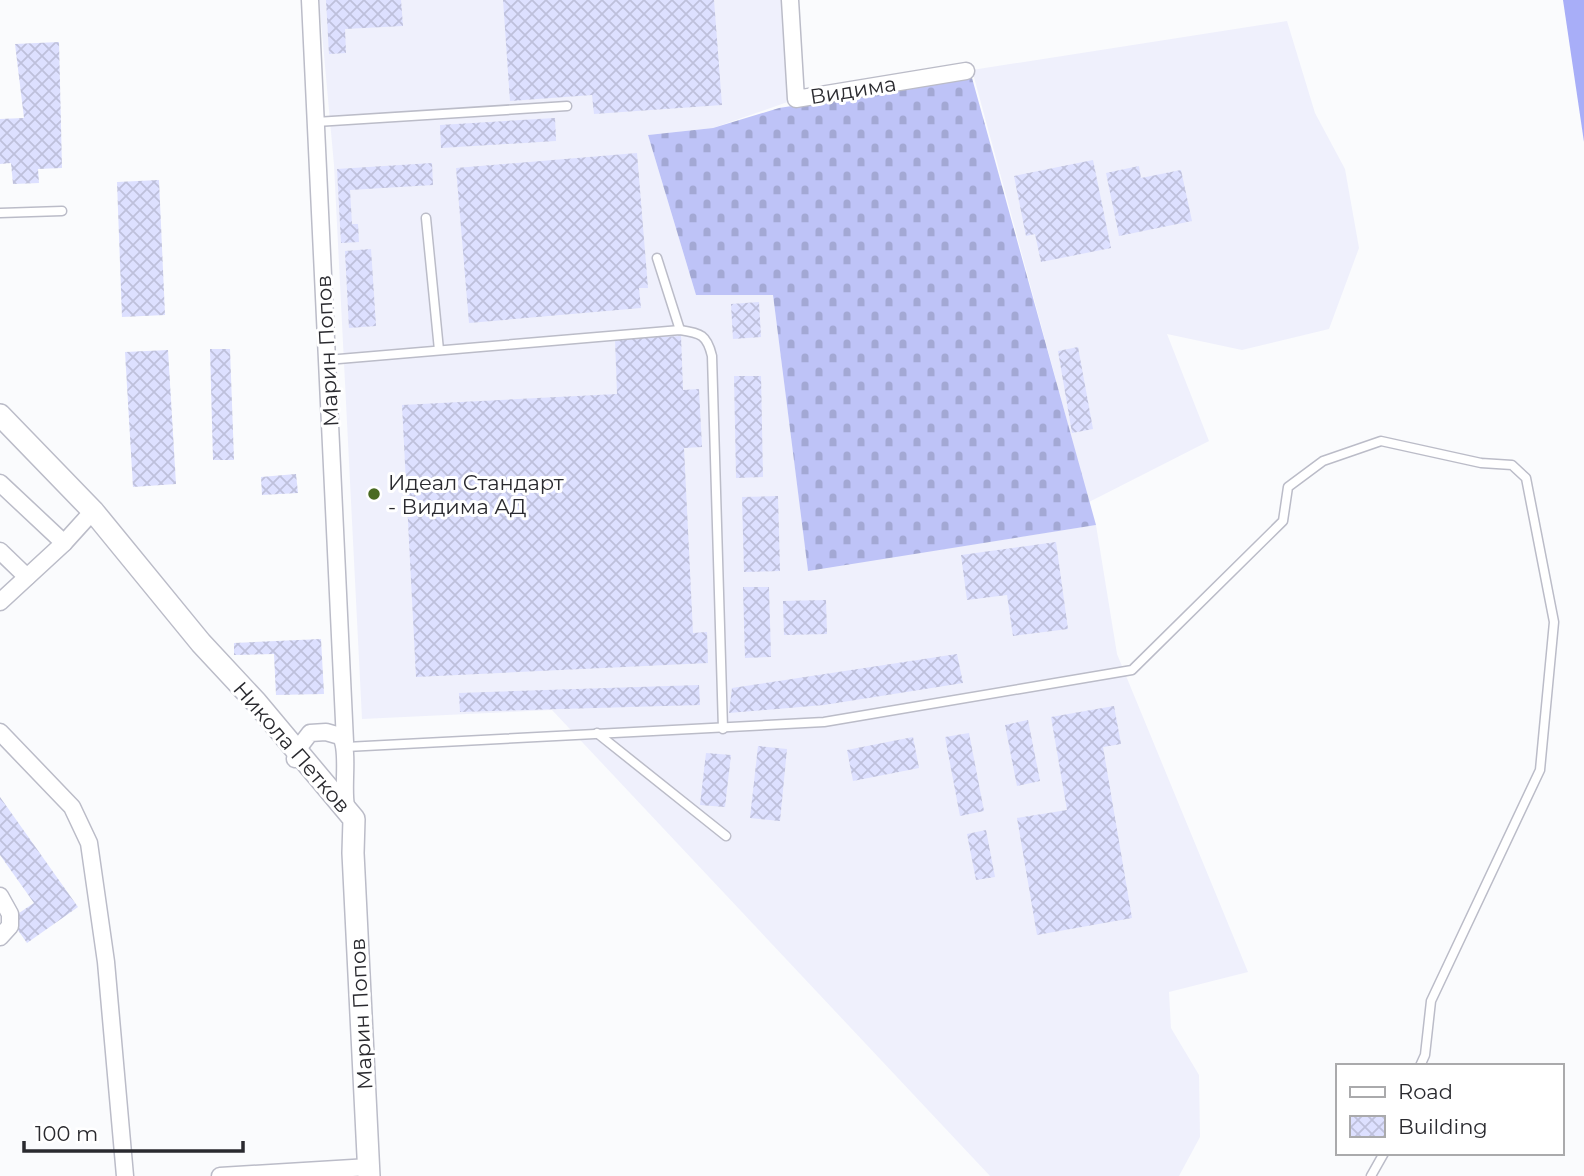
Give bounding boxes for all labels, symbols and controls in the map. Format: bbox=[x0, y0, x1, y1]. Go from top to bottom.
street label: Видима bbox=[808, 71, 898, 109]
street label: Марин Попов bbox=[311, 274, 343, 428]
place label: Идеал Стандарт - Видима АД bbox=[388, 470, 564, 519]
marker: Идеал Стандарт - Видима АД bbox=[366, 486, 382, 502]
street label: Никола Петков bbox=[228, 676, 356, 818]
street label: Марин Попов bbox=[345, 937, 377, 1091]
legend bbox=[1336, 1064, 1563, 1155]
text: Road bbox=[1398, 1079, 1453, 1104]
scale bar bbox=[24, 1110, 243, 1154]
text: Building bbox=[1398, 1114, 1488, 1139]
text: 100 m bbox=[35, 1121, 98, 1146]

